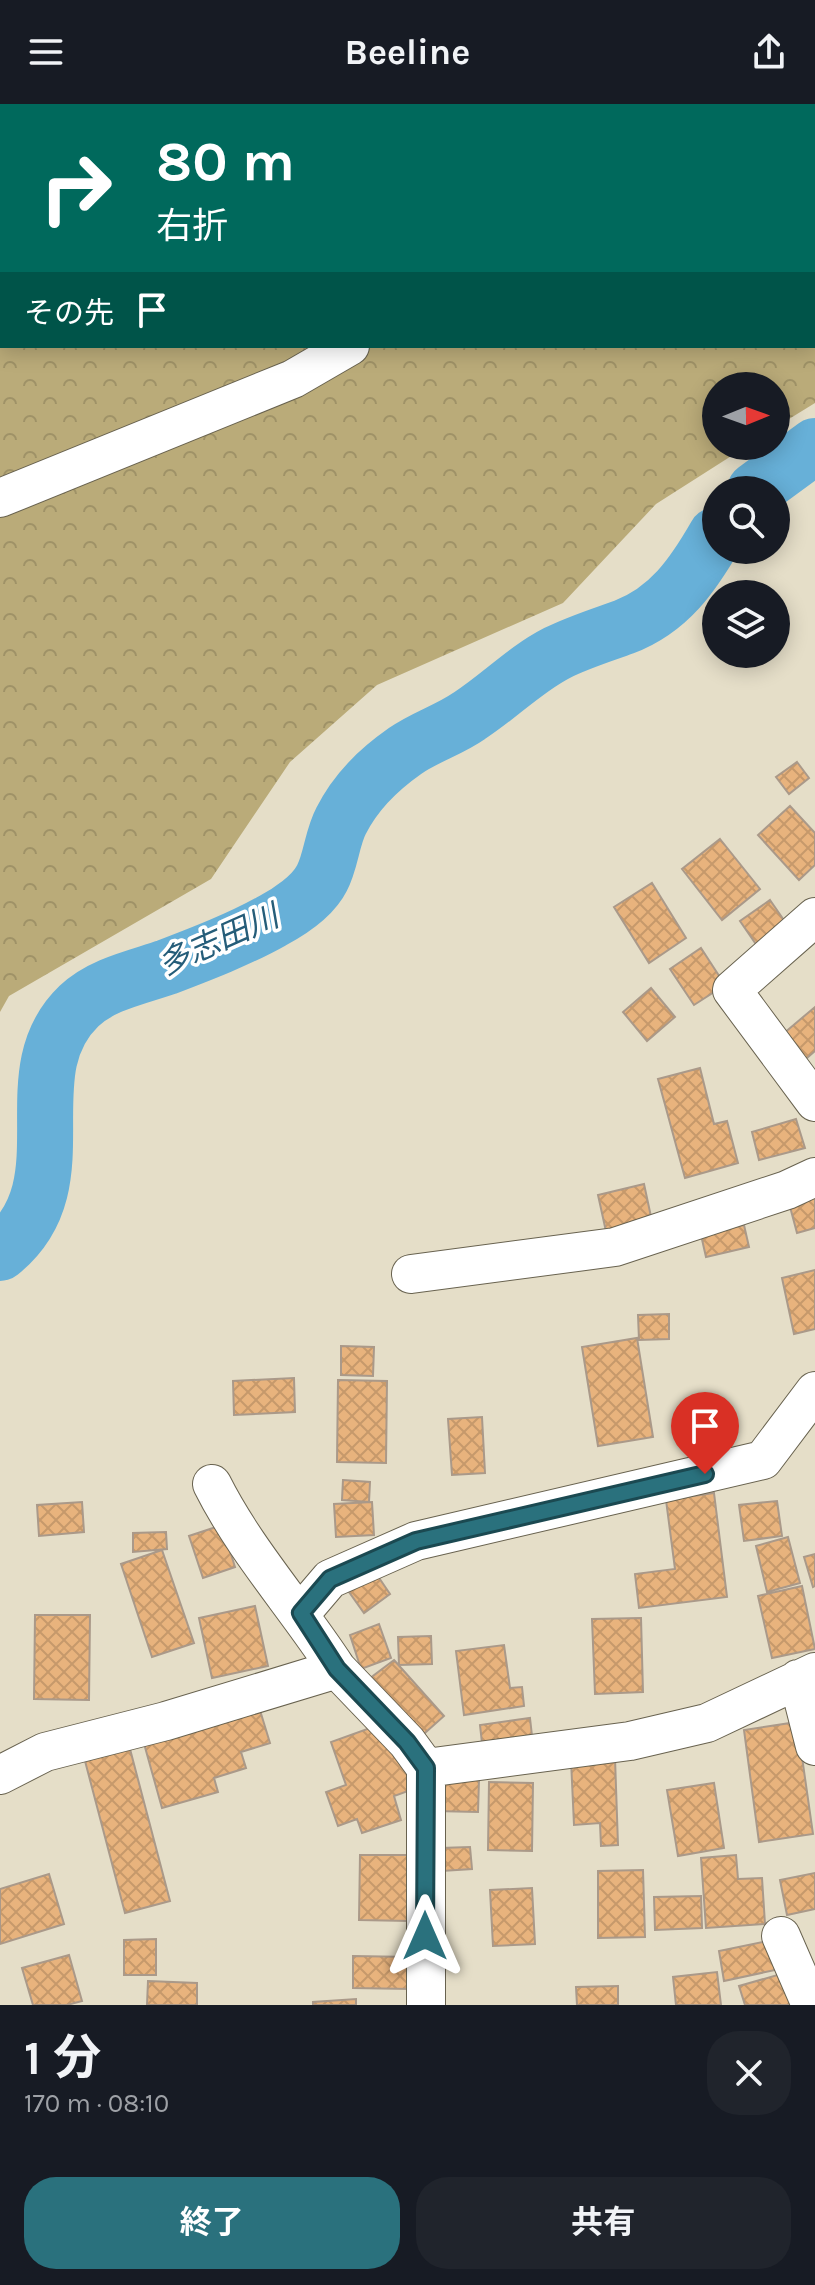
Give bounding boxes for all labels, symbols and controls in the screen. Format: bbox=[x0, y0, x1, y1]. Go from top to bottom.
icon: menu bbox=[24, 30, 68, 74]
icon: share bbox=[747, 30, 791, 74]
text: Beeline bbox=[345, 31, 470, 73]
text: 80 m bbox=[156, 129, 295, 194]
icon: right bbox=[24, 136, 128, 240]
text: 右折 bbox=[156, 205, 228, 247]
icon: arrive bbox=[130, 288, 174, 332]
text: その先 bbox=[24, 295, 114, 331]
north arrow bbox=[702, 372, 790, 460]
map controls bbox=[702, 372, 790, 668]
button: search bbox=[702, 476, 790, 564]
button: layers bbox=[702, 580, 790, 668]
water label: 多志田川 bbox=[152, 896, 287, 983]
pin bbox=[671, 1392, 739, 1474]
icon: arrive bbox=[683, 1404, 727, 1448]
position arrow bbox=[383, 1894, 467, 1978]
text: 1 分 bbox=[24, 2030, 101, 2086]
button: close bbox=[707, 2031, 791, 2115]
text: 170 m · 08:10 bbox=[24, 2088, 169, 2119]
button: 終了 bbox=[24, 2177, 400, 2269]
button: 共有 bbox=[416, 2177, 791, 2269]

